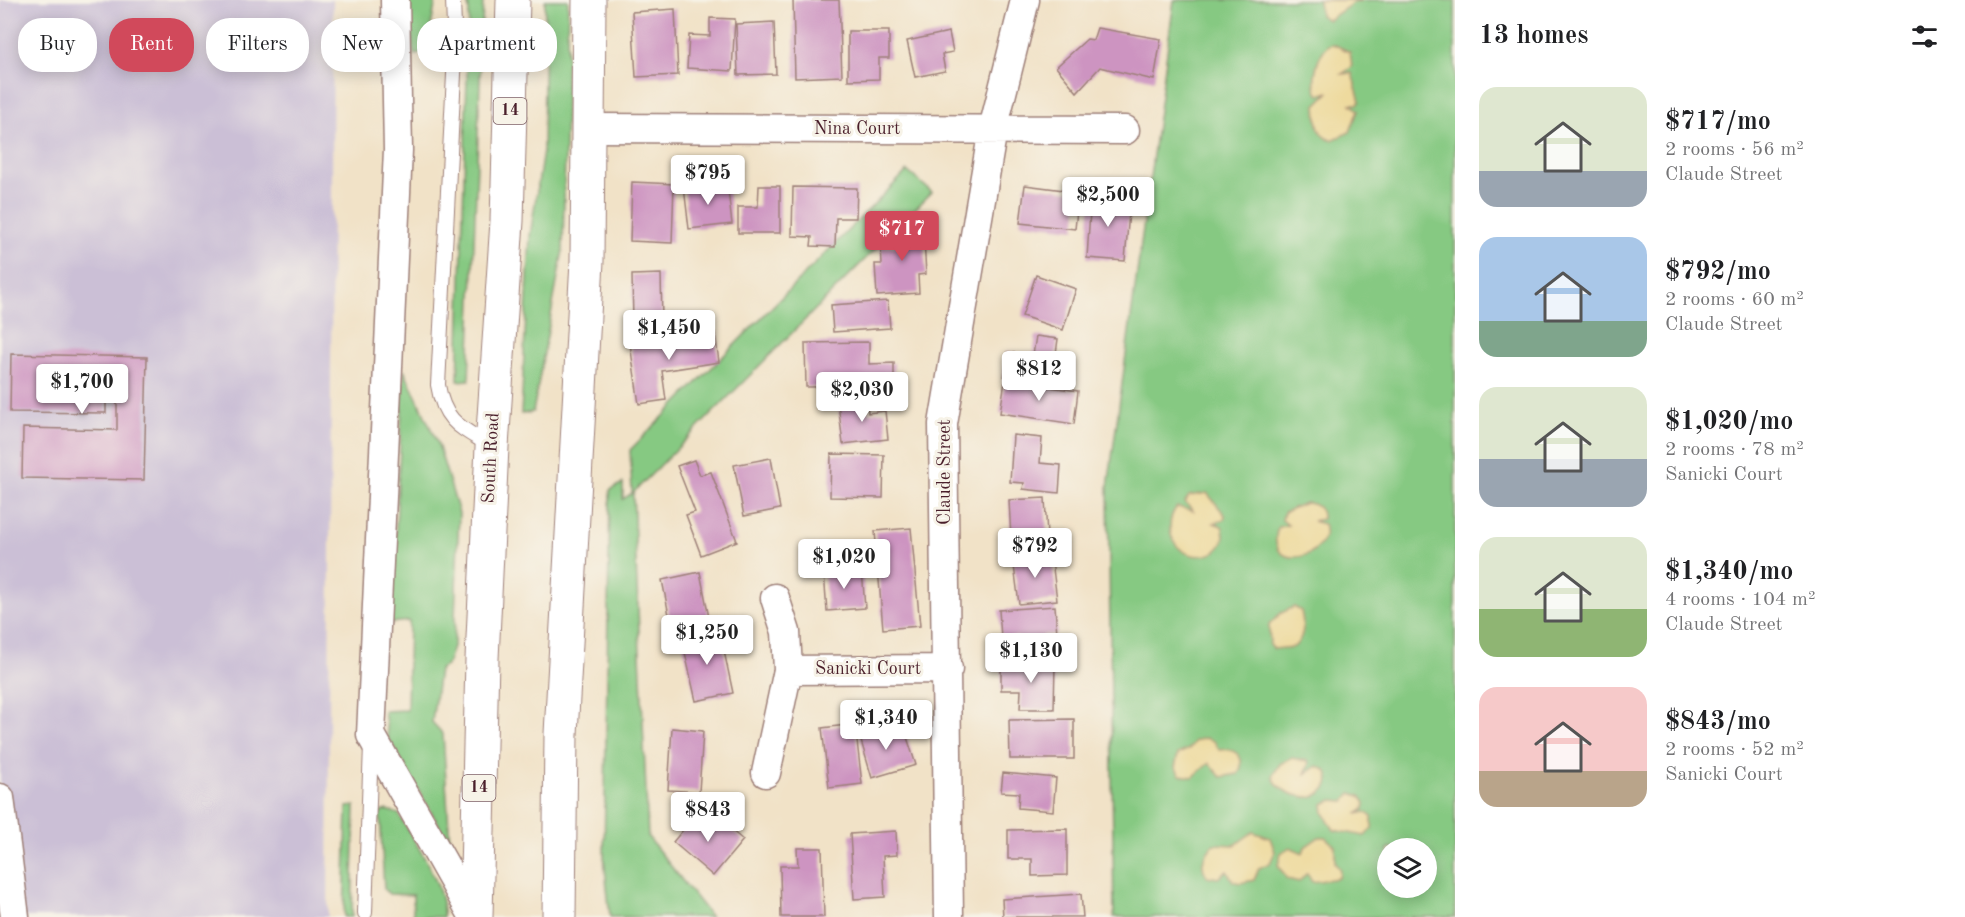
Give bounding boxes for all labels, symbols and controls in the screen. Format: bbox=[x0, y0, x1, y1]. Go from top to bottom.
chip: Buy bbox=[18, 18, 97, 72]
chip: Rent bbox=[109, 18, 194, 72]
chip: Filters bbox=[206, 18, 309, 72]
chip: New bbox=[321, 18, 405, 72]
chip: Apartment bbox=[417, 18, 557, 72]
icon: filters bbox=[1908, 20, 1941, 53]
text: 13 homes bbox=[1479, 23, 1588, 49]
road number: 14 bbox=[494, 98, 526, 124]
text: $717/mo bbox=[1665, 109, 1771, 135]
icon: home bbox=[1527, 111, 1599, 183]
street label: Nina Court bbox=[814, 120, 900, 138]
text: 2 rooms · 56 m² bbox=[1665, 140, 1804, 160]
pin: $795 bbox=[672, 155, 744, 206]
text: $795 bbox=[685, 164, 731, 184]
text: Claude Street bbox=[1665, 165, 1783, 185]
pin: $2,500 bbox=[1059, 177, 1157, 228]
text: $2,500 bbox=[1076, 186, 1140, 206]
pin: $717 bbox=[866, 211, 938, 262]
text: $717 bbox=[879, 220, 925, 240]
text: $792/mo bbox=[1665, 259, 1771, 285]
icon: home bbox=[1527, 261, 1599, 333]
text: 2 rooms · 60 m² bbox=[1665, 290, 1804, 310]
pin: $1,450 bbox=[620, 310, 718, 361]
text: Claude Street bbox=[1665, 315, 1783, 335]
text: $1,450 bbox=[637, 319, 701, 339]
pin: $812 bbox=[1003, 351, 1075, 402]
text: $812 bbox=[1016, 360, 1062, 380]
pin: $1,700 bbox=[33, 364, 131, 415]
pin: $2,030 bbox=[813, 372, 911, 423]
text: $1,700 bbox=[50, 373, 114, 393]
text: $2,030 bbox=[830, 381, 894, 401]
text: $1,020/mo bbox=[1665, 409, 1793, 435]
icon: home bbox=[1527, 411, 1599, 483]
street label: South Road bbox=[480, 412, 502, 504]
street label: Claude Street bbox=[936, 419, 954, 525]
text: 2 rooms · 78 m² bbox=[1665, 440, 1804, 460]
text: Sanicki Court bbox=[1665, 465, 1783, 485]
pin: $792 bbox=[999, 528, 1071, 579]
text: $792 bbox=[1012, 537, 1058, 557]
pin: $1,020 bbox=[795, 539, 893, 590]
text: $1,020 bbox=[812, 548, 876, 568]
text: $1,340/mo bbox=[1665, 559, 1793, 585]
icon: home bbox=[1527, 561, 1599, 633]
text: 4 rooms · 104 m² bbox=[1665, 590, 1815, 610]
pin: $1,250 bbox=[658, 615, 756, 666]
text: Claude Street bbox=[1665, 615, 1783, 635]
text: $1,250 bbox=[675, 624, 739, 644]
pin: $1,130 bbox=[982, 633, 1080, 684]
text: $1,130 bbox=[999, 642, 1063, 662]
street label: Sanicki Court bbox=[815, 660, 921, 678]
pin: $1,340 bbox=[837, 700, 935, 751]
text: $1,340 bbox=[854, 709, 918, 729]
text: $843/mo bbox=[1665, 709, 1771, 735]
icon: home bbox=[1527, 711, 1599, 783]
text: 2 rooms · 52 m² bbox=[1665, 740, 1804, 760]
text: Sanicki Court bbox=[1665, 765, 1783, 785]
road number: 14 bbox=[462, 775, 496, 801]
pin: $843 bbox=[672, 792, 744, 843]
text: $843 bbox=[685, 801, 731, 821]
map controls bbox=[1377, 838, 1437, 898]
button: layers bbox=[1377, 838, 1437, 898]

